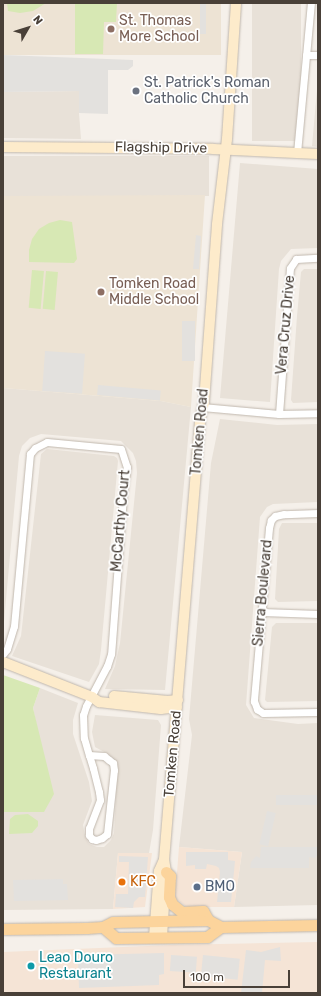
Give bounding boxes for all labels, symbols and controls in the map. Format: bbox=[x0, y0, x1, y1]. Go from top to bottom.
north arrow bbox=[8, 8, 48, 48]
text: N bbox=[30, 13, 45, 27]
place label: St. Thomas More School bbox=[119, 13, 199, 46]
marker: St. Thomas More School bbox=[106, 24, 116, 34]
place label: St. Patrick's Roman Catholic Church bbox=[144, 75, 270, 108]
marker: St. Patrick's Roman Catholic Church bbox=[131, 86, 141, 96]
street label: Flagship Drive bbox=[115, 139, 207, 157]
street label: Vera Cruz Drive bbox=[273, 274, 299, 376]
place label: Tomken Road Middle School bbox=[109, 276, 199, 308]
marker: Tomken Road Middle School bbox=[96, 287, 106, 297]
street label: Tomken Road bbox=[188, 388, 212, 476]
street label: McCarthy Court bbox=[108, 469, 134, 573]
street label: Sierra Boulevard bbox=[250, 539, 276, 647]
street label: Tomken Road bbox=[161, 710, 185, 798]
place label: KFC bbox=[130, 874, 156, 890]
marker: KFC bbox=[117, 877, 127, 887]
place label: BMO bbox=[205, 879, 235, 895]
marker: BMO bbox=[192, 882, 202, 892]
place label: Leao Douro Restaurant bbox=[39, 950, 113, 982]
marker: Leao Douro Restaurant bbox=[26, 961, 36, 971]
scale bar bbox=[185, 962, 292, 988]
text: 100 m bbox=[190, 970, 224, 984]

